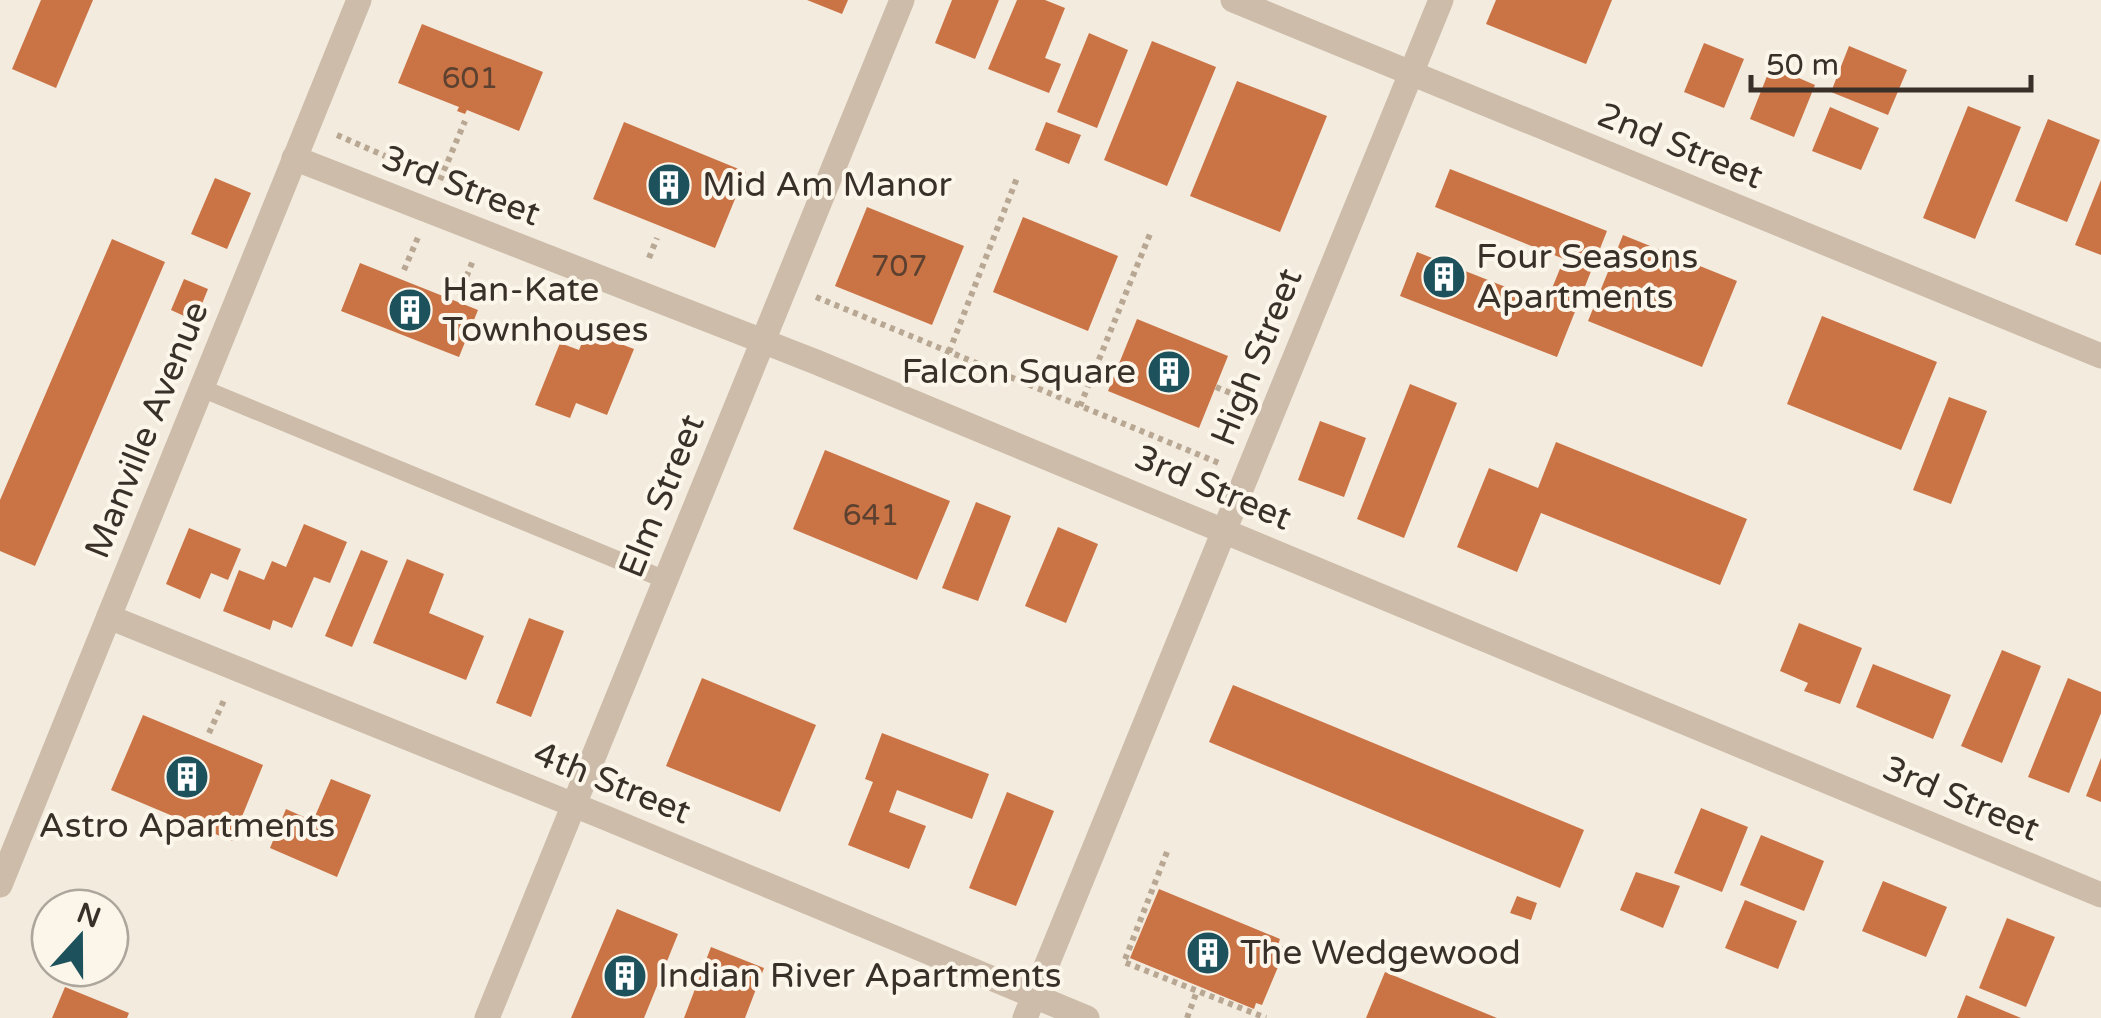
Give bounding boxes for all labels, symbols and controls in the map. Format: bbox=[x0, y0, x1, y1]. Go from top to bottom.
scale bar bbox=[1751, 30, 2031, 92]
text: 50 m bbox=[1766, 47, 1839, 84]
house number: 601 bbox=[442, 60, 498, 97]
street label: 2nd Street bbox=[1591, 94, 1769, 198]
street label: 3rd Street bbox=[376, 137, 546, 235]
building icon: Mid Am Manor bbox=[646, 162, 692, 208]
place label: Mid Am Manor bbox=[702, 164, 953, 206]
place label: Four Seasons Apartments bbox=[1476, 236, 1698, 318]
house number: 707 bbox=[871, 248, 927, 285]
building icon: Four Seasons Apartments bbox=[1421, 254, 1467, 300]
street label: High Street bbox=[1202, 262, 1312, 452]
place label: Han-Kate Townhouses bbox=[442, 269, 648, 351]
building icon: Han-Kate Townhouses bbox=[387, 287, 433, 333]
street label: Manville Avenue bbox=[76, 295, 218, 565]
building icon: Falcon Square bbox=[1146, 349, 1192, 395]
place label: Falcon Square bbox=[901, 351, 1136, 393]
street label: Elm Street bbox=[610, 408, 714, 584]
street label: 3rd Street bbox=[1128, 436, 1298, 540]
house number: 641 bbox=[843, 497, 899, 534]
street label: 4th Street bbox=[527, 732, 697, 834]
street label: 3rd Street bbox=[1876, 747, 2046, 851]
building icon: Astro Apartments bbox=[164, 754, 210, 800]
place label: Astro Apartments bbox=[39, 805, 335, 847]
north arrow bbox=[30, 888, 130, 988]
text: N bbox=[72, 896, 105, 935]
building icon: The Wedgewood bbox=[1185, 930, 1231, 976]
place label: The Wedgewood bbox=[1240, 932, 1521, 974]
building icon: Indian River Apartments bbox=[602, 953, 648, 999]
place label: Indian River Apartments bbox=[658, 955, 1062, 997]

